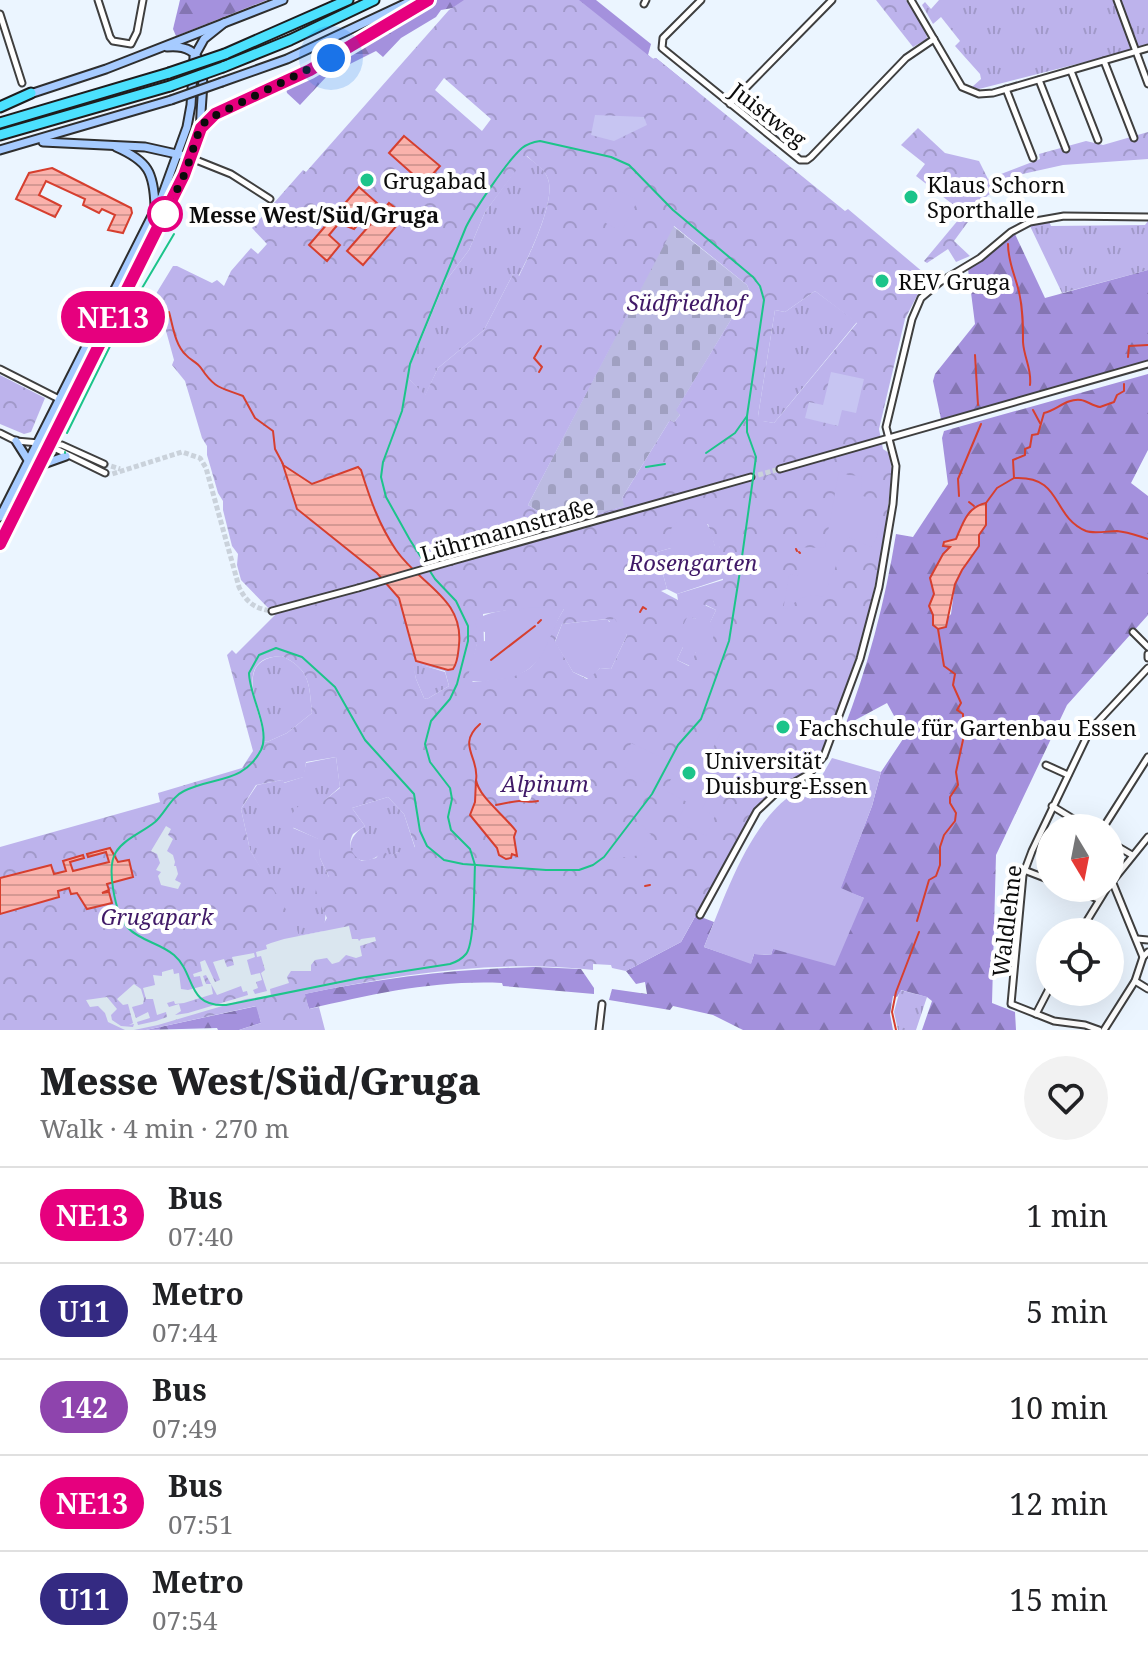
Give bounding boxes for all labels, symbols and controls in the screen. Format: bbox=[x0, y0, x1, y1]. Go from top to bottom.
your location bbox=[311, 38, 351, 78]
street label: Juistweg bbox=[724, 74, 813, 153]
place label: Grugabad bbox=[383, 165, 487, 195]
place label: Klaus Schorn Sporthalle bbox=[927, 169, 1065, 224]
marker: Grugabad bbox=[358, 171, 376, 189]
marker: Klaus Schorn Sporthalle bbox=[902, 188, 920, 206]
marker: Messe West/Süd/Gruga bbox=[148, 197, 182, 231]
place label: Messe West/Süd/Gruga bbox=[189, 199, 439, 229]
place label: REV Gruga bbox=[898, 266, 1011, 296]
marker: REV Gruga bbox=[873, 272, 891, 290]
park label: Südfriedhof bbox=[627, 287, 749, 317]
line badge: NE13 bbox=[57, 291, 169, 343]
text: NE13 bbox=[77, 298, 149, 336]
street label: Lührmannstraße bbox=[417, 490, 597, 568]
park label: Rosengarten bbox=[628, 547, 757, 577]
place label: Fachschule für Gartenbau Essen bbox=[799, 712, 1137, 742]
marker: Fachschule für Gartenbau Essen bbox=[774, 718, 792, 736]
place label: Universität Duisburg-Essen bbox=[705, 745, 868, 800]
marker: Universität Duisburg-Essen bbox=[680, 764, 698, 782]
park label: Alpinum bbox=[499, 768, 589, 798]
north arrow bbox=[1036, 814, 1124, 902]
map controls bbox=[1036, 814, 1124, 1006]
street label: Waldlehne bbox=[984, 863, 1028, 979]
park label: Grugapark bbox=[101, 901, 215, 931]
button: locate bbox=[1036, 918, 1124, 1006]
text: Messe West/Süd/Gruga bbox=[40, 1054, 481, 1106]
button: heart bbox=[1024, 1056, 1108, 1140]
text: Walk · 4 min · 270 m bbox=[40, 1110, 289, 1146]
text: Bus bbox=[168, 1177, 223, 1218]
text: 1 min bbox=[1026, 1195, 1108, 1236]
text: NE13 bbox=[56, 1196, 128, 1234]
text: 07:40 bbox=[168, 1218, 234, 1254]
text: Metro bbox=[152, 1273, 244, 1314]
text: 5 min bbox=[1026, 1291, 1108, 1332]
text: U11 bbox=[58, 1292, 110, 1330]
text: 07:44 bbox=[152, 1314, 218, 1350]
text: Bus bbox=[152, 1369, 207, 1410]
text: 10 min bbox=[1009, 1387, 1108, 1428]
text: 142 bbox=[60, 1388, 108, 1426]
text: 07:49 bbox=[152, 1410, 218, 1446]
text: Bus bbox=[168, 1465, 223, 1506]
text: 12 min bbox=[1009, 1483, 1108, 1524]
text: NE13 bbox=[56, 1484, 128, 1522]
text: 07:51 bbox=[168, 1506, 234, 1542]
text: Metro bbox=[152, 1561, 244, 1602]
text: 15 min bbox=[1009, 1579, 1108, 1620]
text: U11 bbox=[58, 1580, 110, 1618]
text: 07:54 bbox=[152, 1602, 218, 1638]

